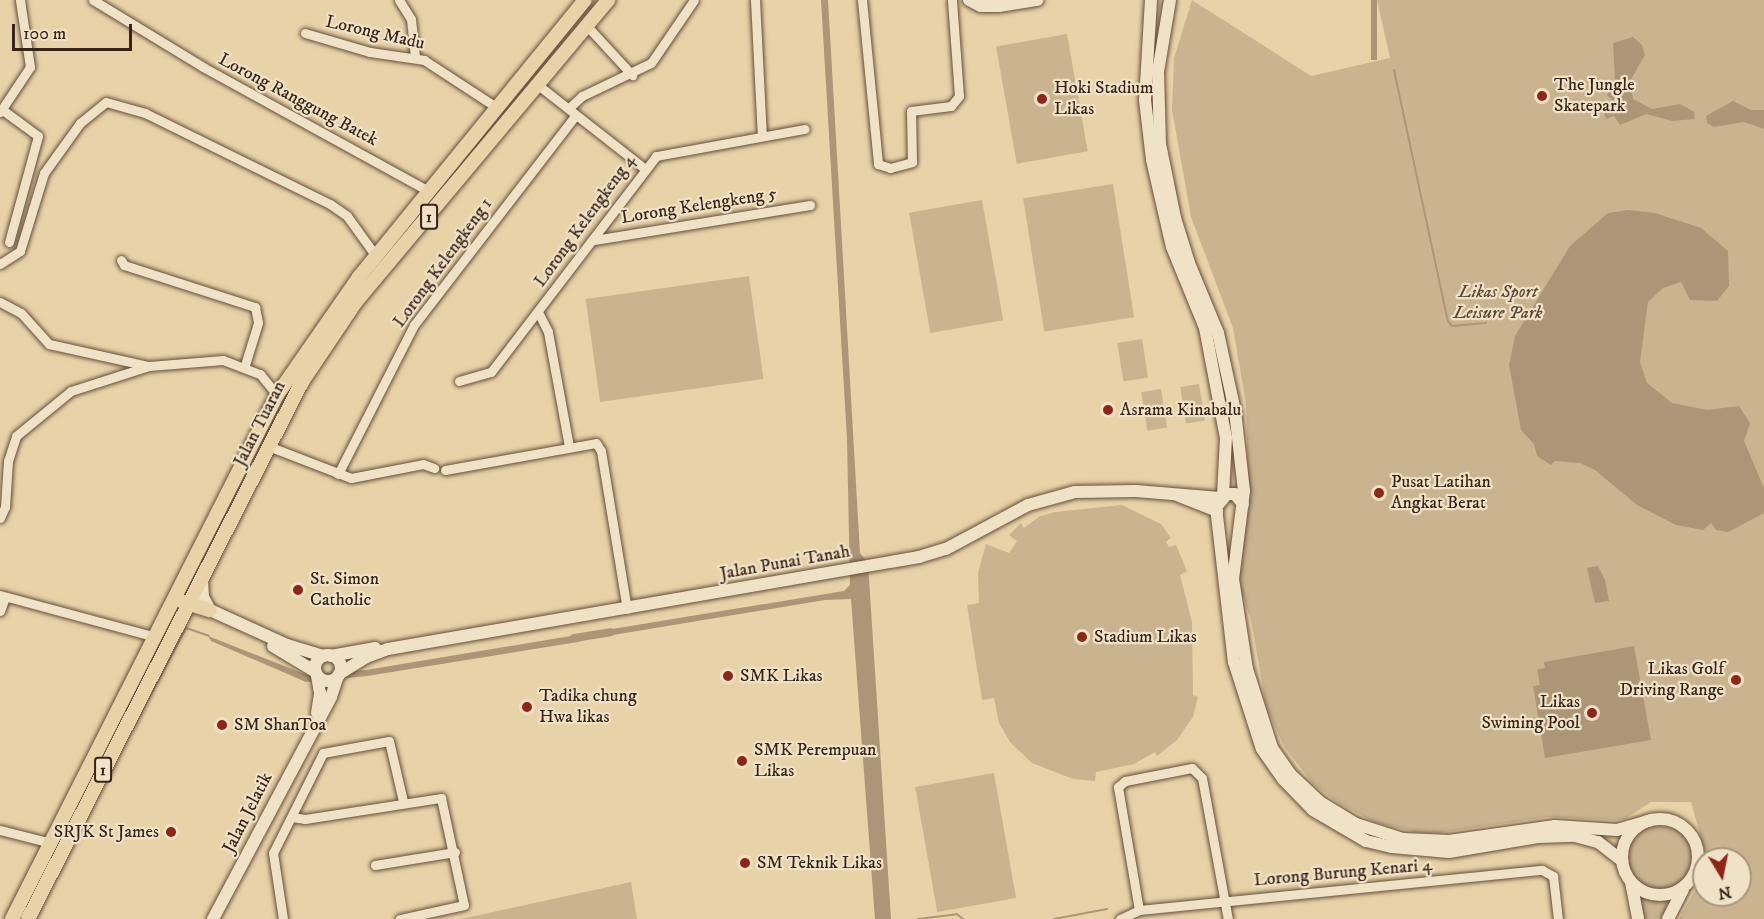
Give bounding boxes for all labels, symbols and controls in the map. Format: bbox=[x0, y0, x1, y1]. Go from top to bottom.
street label: Lorong Madu bbox=[323, 11, 427, 55]
scale bar bbox=[15, 12, 135, 50]
text: 100 m bbox=[23, 23, 66, 45]
street label: Lorong Ranggung Batek bbox=[215, 49, 381, 151]
place label: The Jungle Skatepark bbox=[1554, 75, 1635, 118]
place label: Hoki Stadium Likas bbox=[1054, 78, 1154, 121]
marker: The Jungle Skatepark bbox=[1535, 89, 1549, 103]
marker: Hoki Stadium Likas bbox=[1035, 92, 1049, 106]
street label: Lorong Kelengkeng 4 bbox=[530, 150, 640, 292]
street label: Lorong Kelengkeng 5 bbox=[620, 183, 778, 229]
street label: Lorong Kelengkeng 1 bbox=[389, 194, 497, 332]
road number: 1 bbox=[420, 204, 438, 230]
park label: Likas Sport Leisure Park bbox=[1453, 282, 1543, 324]
street label: Jalan Tuaran bbox=[229, 378, 291, 470]
place label: Asrama Kinabalu bbox=[1120, 399, 1241, 421]
marker: Asrama Kinabalu bbox=[1101, 403, 1115, 417]
place label: Pusat Latihan Angkat Berat bbox=[1391, 472, 1491, 514]
marker: Pusat Latihan Angkat Berat bbox=[1372, 486, 1386, 500]
street label: Jalan Punai Tanah bbox=[718, 541, 852, 585]
place label: St. Simon Catholic bbox=[310, 569, 379, 612]
marker: St. Simon Catholic bbox=[291, 583, 305, 597]
place label: Stadium Likas bbox=[1094, 626, 1197, 648]
marker: Stadium Likas bbox=[1075, 630, 1089, 644]
place label: Likas Golf Driving Range bbox=[1619, 659, 1724, 702]
place label: SMK Likas bbox=[740, 665, 823, 687]
marker: SMK Likas bbox=[721, 669, 735, 683]
marker: Likas Golf Driving Range bbox=[1729, 673, 1743, 687]
place label: Tadika chung Hwa likas bbox=[539, 686, 637, 728]
place label: Likas Swiming Pool bbox=[1481, 692, 1580, 734]
marker: Tadika chung Hwa likas bbox=[520, 700, 534, 714]
marker: Likas Swiming Pool bbox=[1585, 706, 1599, 720]
place label: SM ShanToa bbox=[234, 714, 326, 736]
marker: SM ShanToa bbox=[215, 718, 229, 732]
place label: SMK Perempuan Likas bbox=[754, 740, 877, 783]
marker: SMK Perempuan Likas bbox=[735, 754, 749, 768]
road number: 1 bbox=[94, 757, 112, 783]
street label: Jalan Jelatik bbox=[219, 769, 277, 857]
place label: SRJK St James bbox=[54, 821, 159, 843]
marker: SRJK St James bbox=[164, 825, 178, 839]
north arrow bbox=[1692, 847, 1752, 907]
place label: SM Teknik Likas bbox=[757, 852, 882, 874]
street label: Lorong Burung Kenari 4 bbox=[1253, 854, 1433, 892]
marker: SM Teknik Likas bbox=[738, 856, 752, 870]
text: N bbox=[1717, 882, 1733, 904]

